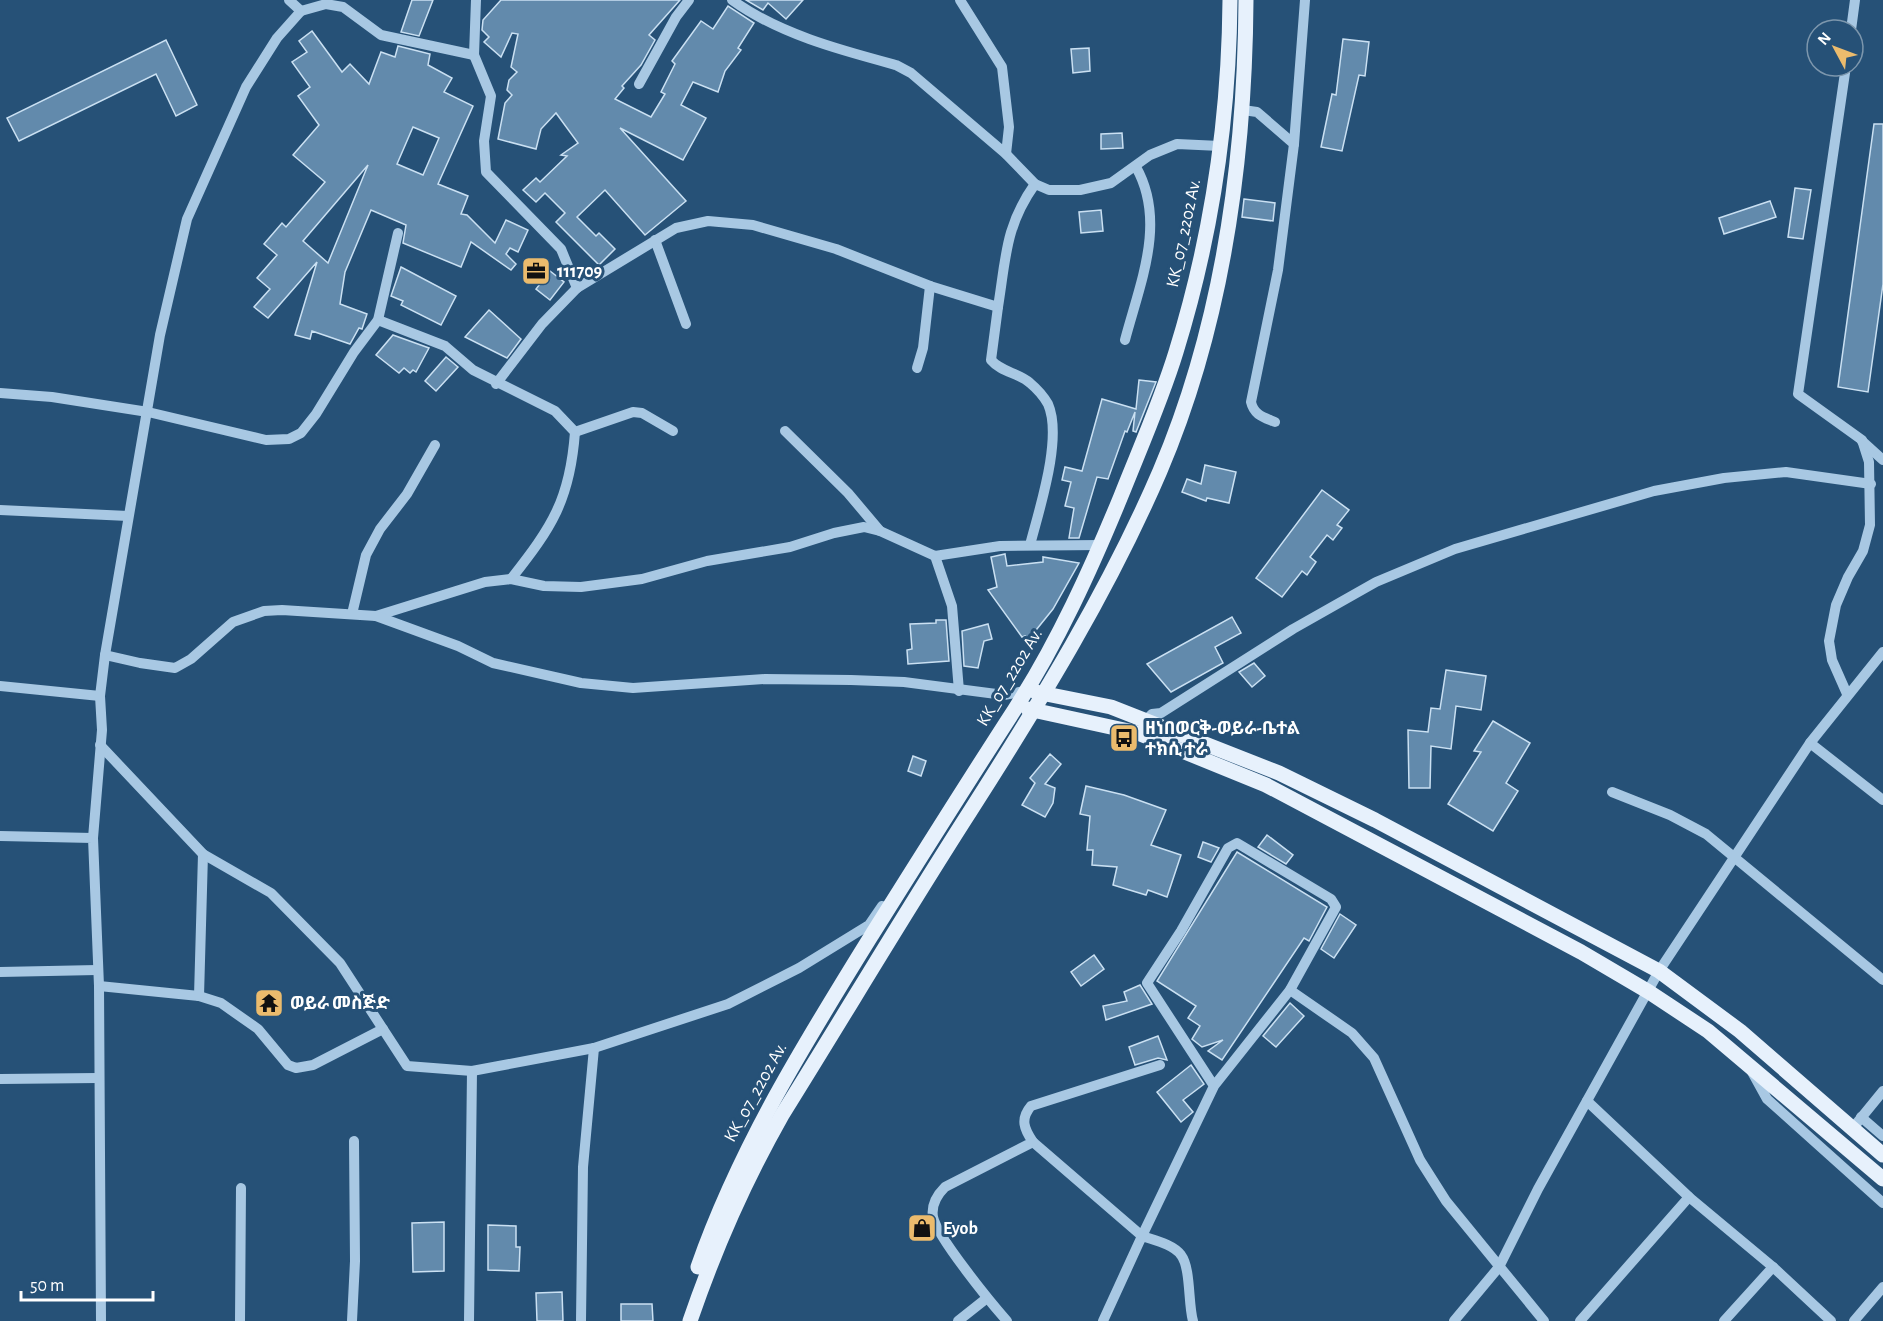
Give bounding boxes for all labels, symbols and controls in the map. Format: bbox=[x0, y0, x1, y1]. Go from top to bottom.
north arrow bbox=[1805, 18, 1865, 78]
text: N bbox=[1815, 29, 1834, 48]
street label: KK_07_2202 Av. bbox=[1164, 177, 1204, 289]
office icon: 111709 bbox=[520, 255, 552, 287]
place label: 111709 bbox=[557, 263, 603, 281]
street label: KK_07_2202 Av. bbox=[974, 626, 1046, 730]
place label: ዘነበወርቅ-ወይራ-ቤተል ተክሲ ተራ bbox=[1145, 719, 1300, 759]
bus stop icon: ዘነበወርቅ-ወይራ-ቤተል ተክሲ ተራ bbox=[1108, 722, 1140, 754]
temple icon: ወይራ መስጅድ bbox=[253, 987, 285, 1019]
place label: ወይራ መስጅድ bbox=[290, 993, 390, 1013]
street label: KK_07_2202 Av. bbox=[721, 1040, 791, 1145]
shop icon: Eyob bbox=[906, 1212, 938, 1244]
place label: Eyob bbox=[943, 1220, 978, 1238]
scale bar bbox=[21, 1264, 153, 1302]
text: 50 m bbox=[30, 1277, 64, 1295]

